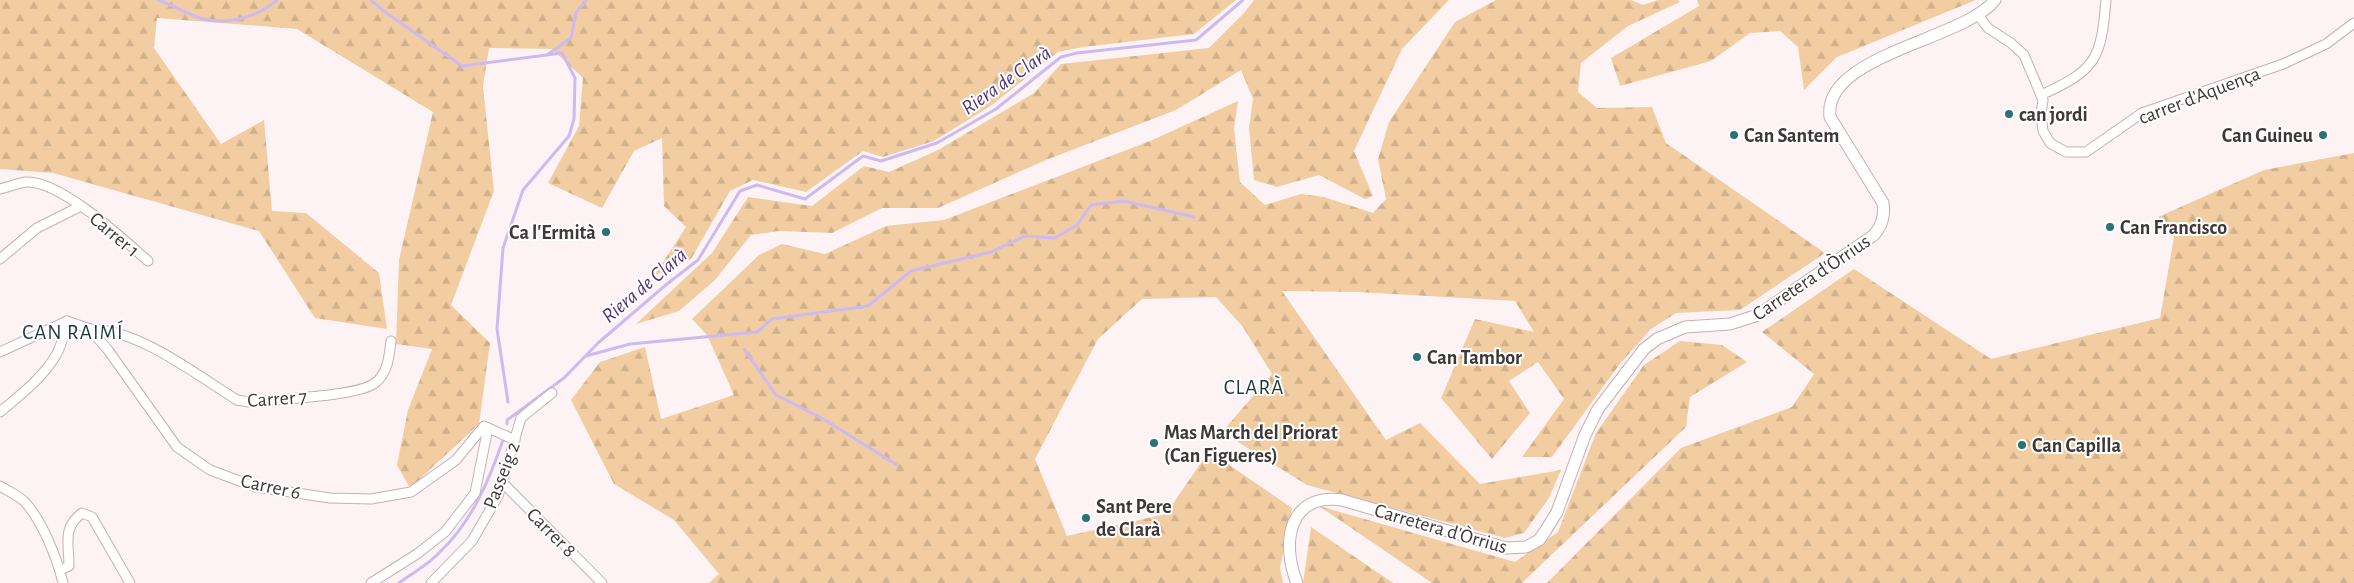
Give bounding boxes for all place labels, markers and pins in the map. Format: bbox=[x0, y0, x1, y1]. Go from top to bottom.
place label: can jordi bbox=[2019, 105, 2088, 125]
marker: can jordi bbox=[2003, 108, 2015, 120]
place label: Can Santem bbox=[1744, 126, 1839, 146]
place label: Can Guineu bbox=[2222, 126, 2314, 146]
marker: Can Santem bbox=[1728, 129, 1740, 141]
marker: Can Guineu bbox=[2317, 129, 2329, 141]
place label: Can Francisco bbox=[2120, 218, 2227, 238]
marker: Can Francisco bbox=[2104, 221, 2116, 233]
place label: Ca l'Ermità bbox=[509, 223, 596, 243]
marker: Ca l'Ermità bbox=[600, 226, 612, 238]
place label: Can Tambor bbox=[1427, 348, 1522, 368]
marker: Can Tambor bbox=[1411, 351, 1423, 363]
place label: Mas March del Priorat (Can Figueres) bbox=[1164, 423, 1338, 466]
place label: Can Capilla bbox=[2032, 436, 2122, 456]
marker: Mas March del Priorat (Can Figueres) bbox=[1148, 437, 1160, 449]
marker: Can Capilla bbox=[2016, 439, 2028, 451]
place label: Sant Pere de Clarà bbox=[1096, 497, 1172, 540]
marker: Sant Pere de Clarà bbox=[1080, 512, 1092, 524]

